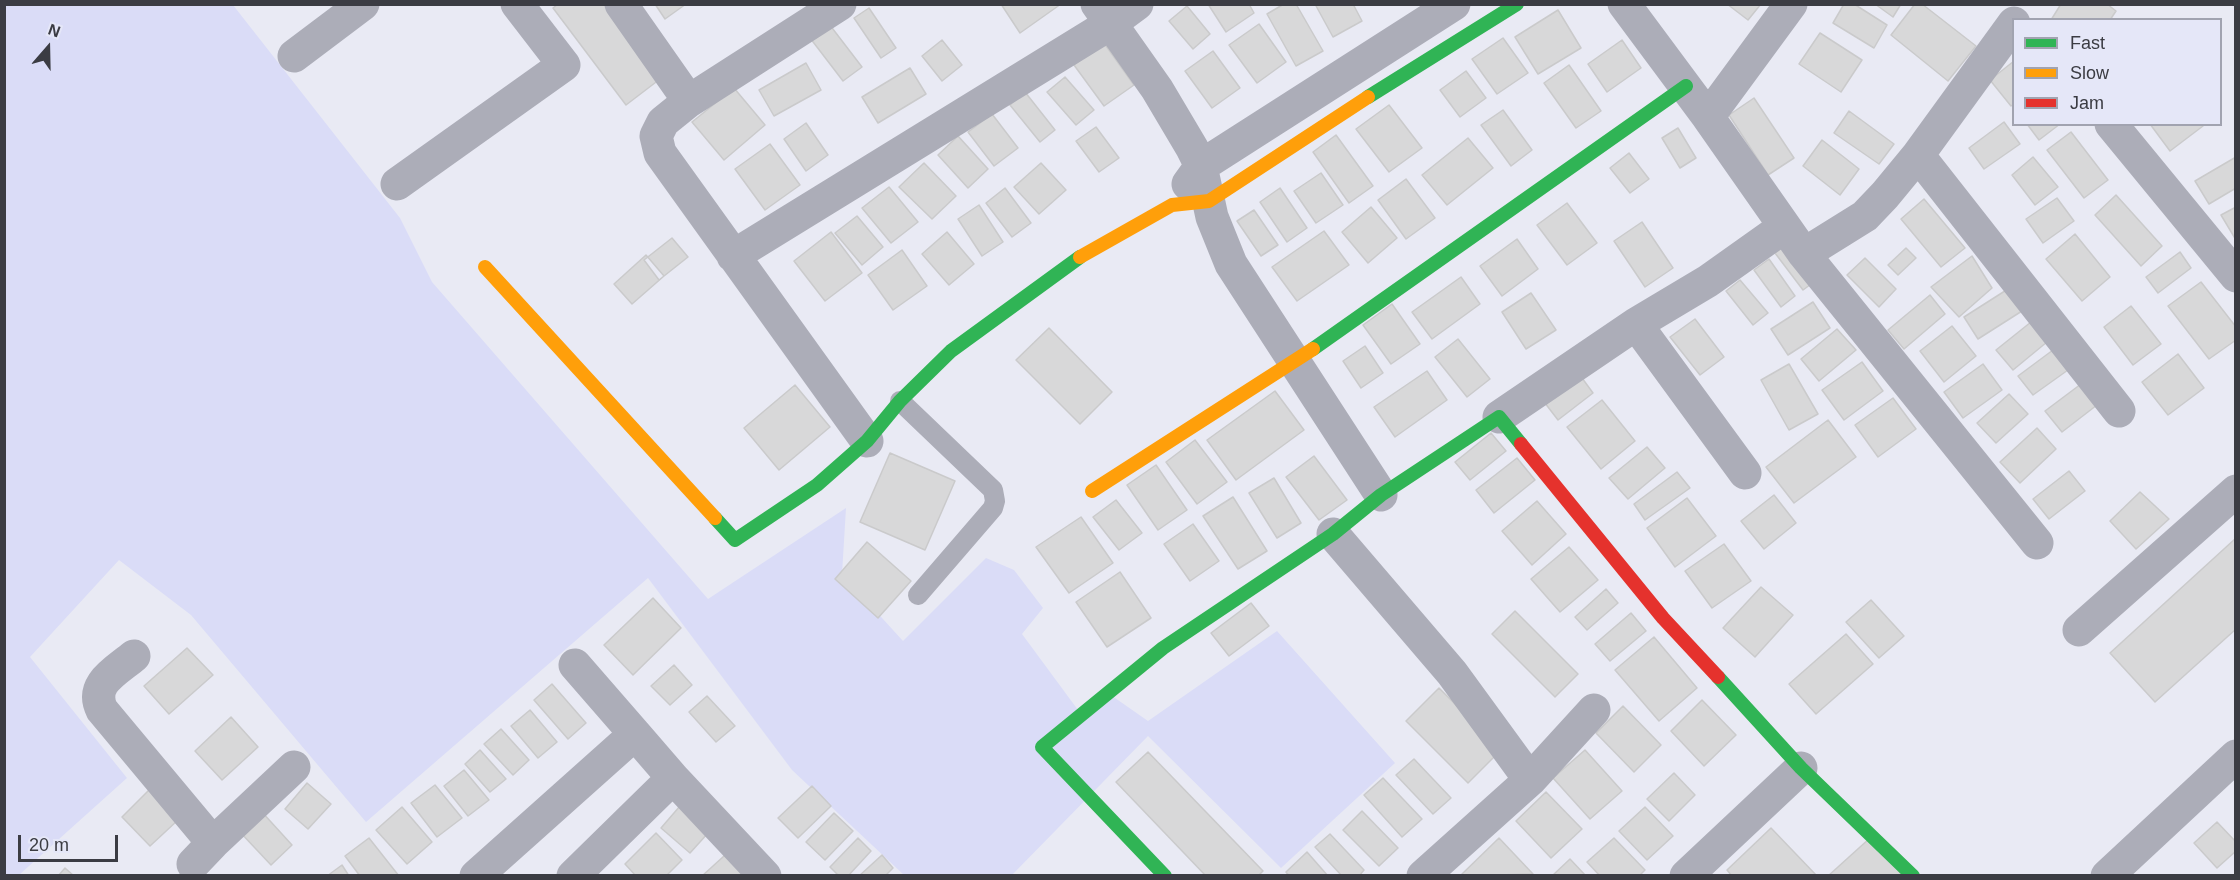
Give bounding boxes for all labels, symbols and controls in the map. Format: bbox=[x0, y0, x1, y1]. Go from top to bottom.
north arrow bbox=[18, 18, 78, 78]
legend bbox=[2012, 18, 2222, 126]
text: N bbox=[46, 21, 63, 41]
text: Fast bbox=[2070, 33, 2105, 53]
text: Slow bbox=[2070, 63, 2109, 83]
text: Jam bbox=[2070, 93, 2104, 113]
scale bar bbox=[21, 823, 122, 861]
text: 20 m bbox=[29, 835, 69, 855]

